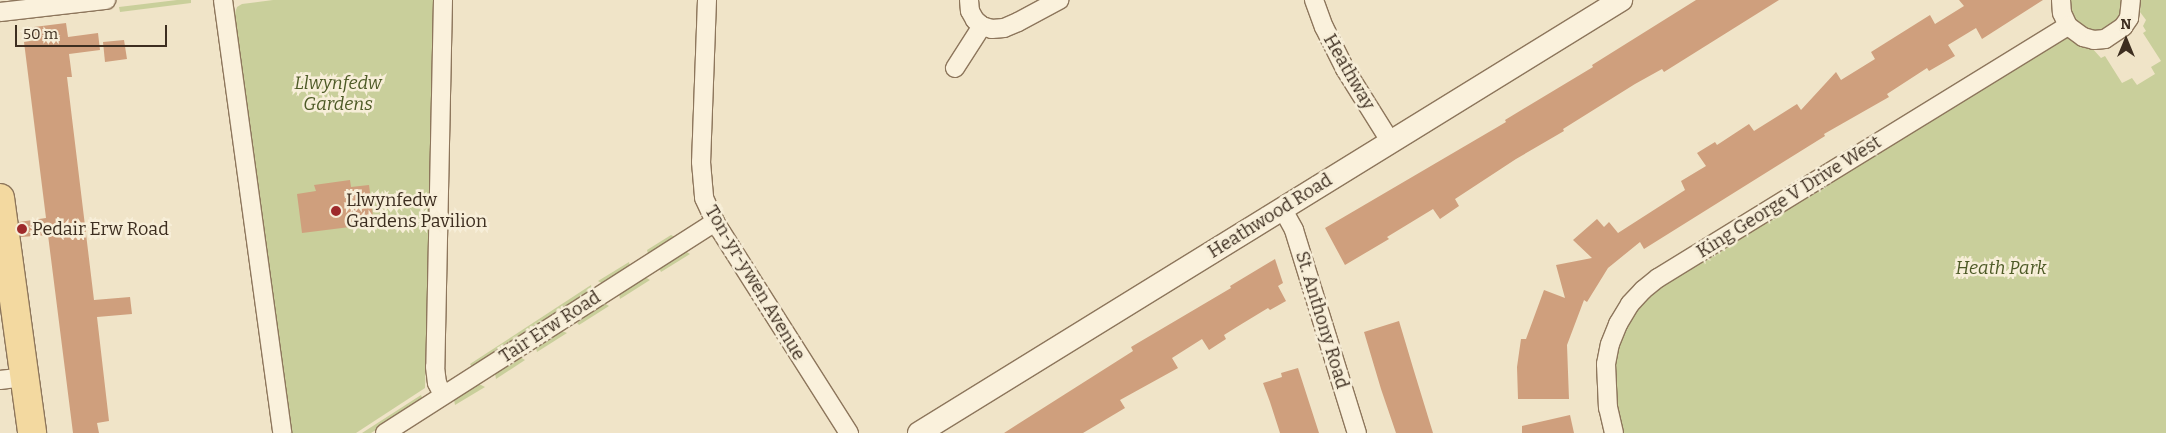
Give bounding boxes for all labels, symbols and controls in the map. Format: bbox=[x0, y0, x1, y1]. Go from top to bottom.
scale bar bbox=[18, 15, 170, 47]
north arrow bbox=[2101, 15, 2151, 65]
text: N bbox=[2121, 16, 2131, 33]
text: 50 m bbox=[23, 25, 58, 43]
street label: Heathway bbox=[1319, 30, 1379, 114]
park label: Llwynfedw Gardens bbox=[294, 73, 382, 116]
street label: King George V Drive West bbox=[1693, 131, 1885, 263]
street label: Heathwood Road bbox=[1204, 169, 1336, 263]
place label: Llwynfedw Gardens Pavilion bbox=[346, 190, 487, 232]
street label: Ton-yr-ywen Avenue bbox=[700, 202, 810, 364]
marker: Llwynfedw Gardens Pavilion bbox=[330, 205, 342, 217]
place label: Pedair Erw Road bbox=[32, 218, 169, 240]
marker: Pedair Erw Road bbox=[16, 223, 28, 235]
street label: St. Anthony Road bbox=[1291, 249, 1353, 391]
park label: Heath Park bbox=[1955, 257, 2047, 279]
street label: Tair Erw Road bbox=[496, 286, 604, 368]

